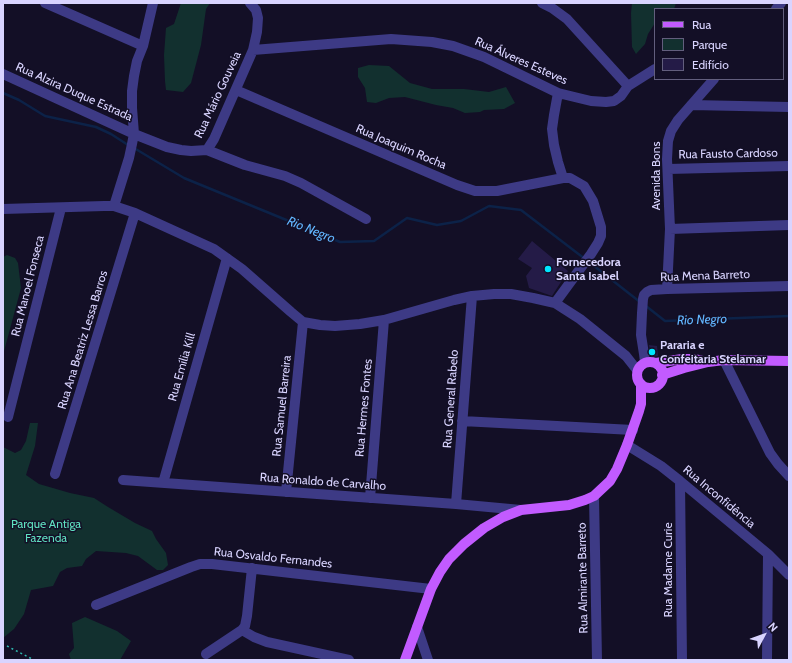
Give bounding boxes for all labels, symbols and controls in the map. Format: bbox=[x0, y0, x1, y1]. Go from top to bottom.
legend bbox=[654, 8, 784, 80]
text: Rua bbox=[692, 17, 711, 32]
street label: Rua Álveres Esteves bbox=[472, 34, 570, 88]
text: Parque bbox=[692, 37, 727, 52]
street label: Rua Mário Gouveia bbox=[192, 49, 244, 141]
text: Edifício bbox=[692, 57, 729, 72]
street label: Rua Alzira Duque Estrada bbox=[13, 60, 135, 124]
street label: Rua Joaquim Rocha bbox=[353, 121, 449, 173]
street label: Avenida Bons bbox=[649, 142, 663, 210]
street label: Rua Fausto Cardoso bbox=[678, 146, 778, 162]
water label: Rio Negro bbox=[285, 213, 337, 247]
street label: Rua Manoel Fonseca bbox=[8, 234, 48, 338]
place label: Fornecedora Santa Isabel bbox=[556, 255, 621, 283]
marker: Fornecedora Santa Isabel bbox=[543, 264, 553, 274]
street label: Rua Mena Barreto bbox=[660, 267, 750, 285]
street label: Rua Ana Beatriz Lessa Barros bbox=[55, 269, 111, 411]
water label: Rio Negro bbox=[677, 311, 727, 329]
street label: Rua Emília Kill bbox=[165, 331, 199, 403]
place label: Pararia e Confeitaria Stelamar bbox=[660, 338, 766, 366]
marker: Pararia e Confeitaria Stelamar bbox=[647, 347, 657, 357]
street label: Rua General Rabelo bbox=[440, 349, 462, 449]
street label: Rua Samuel Barreira bbox=[270, 355, 294, 457]
street label: Rua Hermes Fontes bbox=[353, 358, 375, 458]
street label: Rua Inconfidência bbox=[680, 463, 758, 531]
street label: Rua Ronaldo de Carvalho bbox=[259, 470, 387, 494]
park label: Parque Antiga Fazenda bbox=[11, 517, 81, 545]
street label: Rua Almirante Barreto bbox=[575, 522, 591, 634]
street label: Rua Madame Curie bbox=[661, 522, 675, 618]
street label: Rua Osvaldo Fernandes bbox=[213, 545, 333, 571]
north arrow bbox=[744, 615, 784, 655]
text: N bbox=[765, 620, 781, 635]

